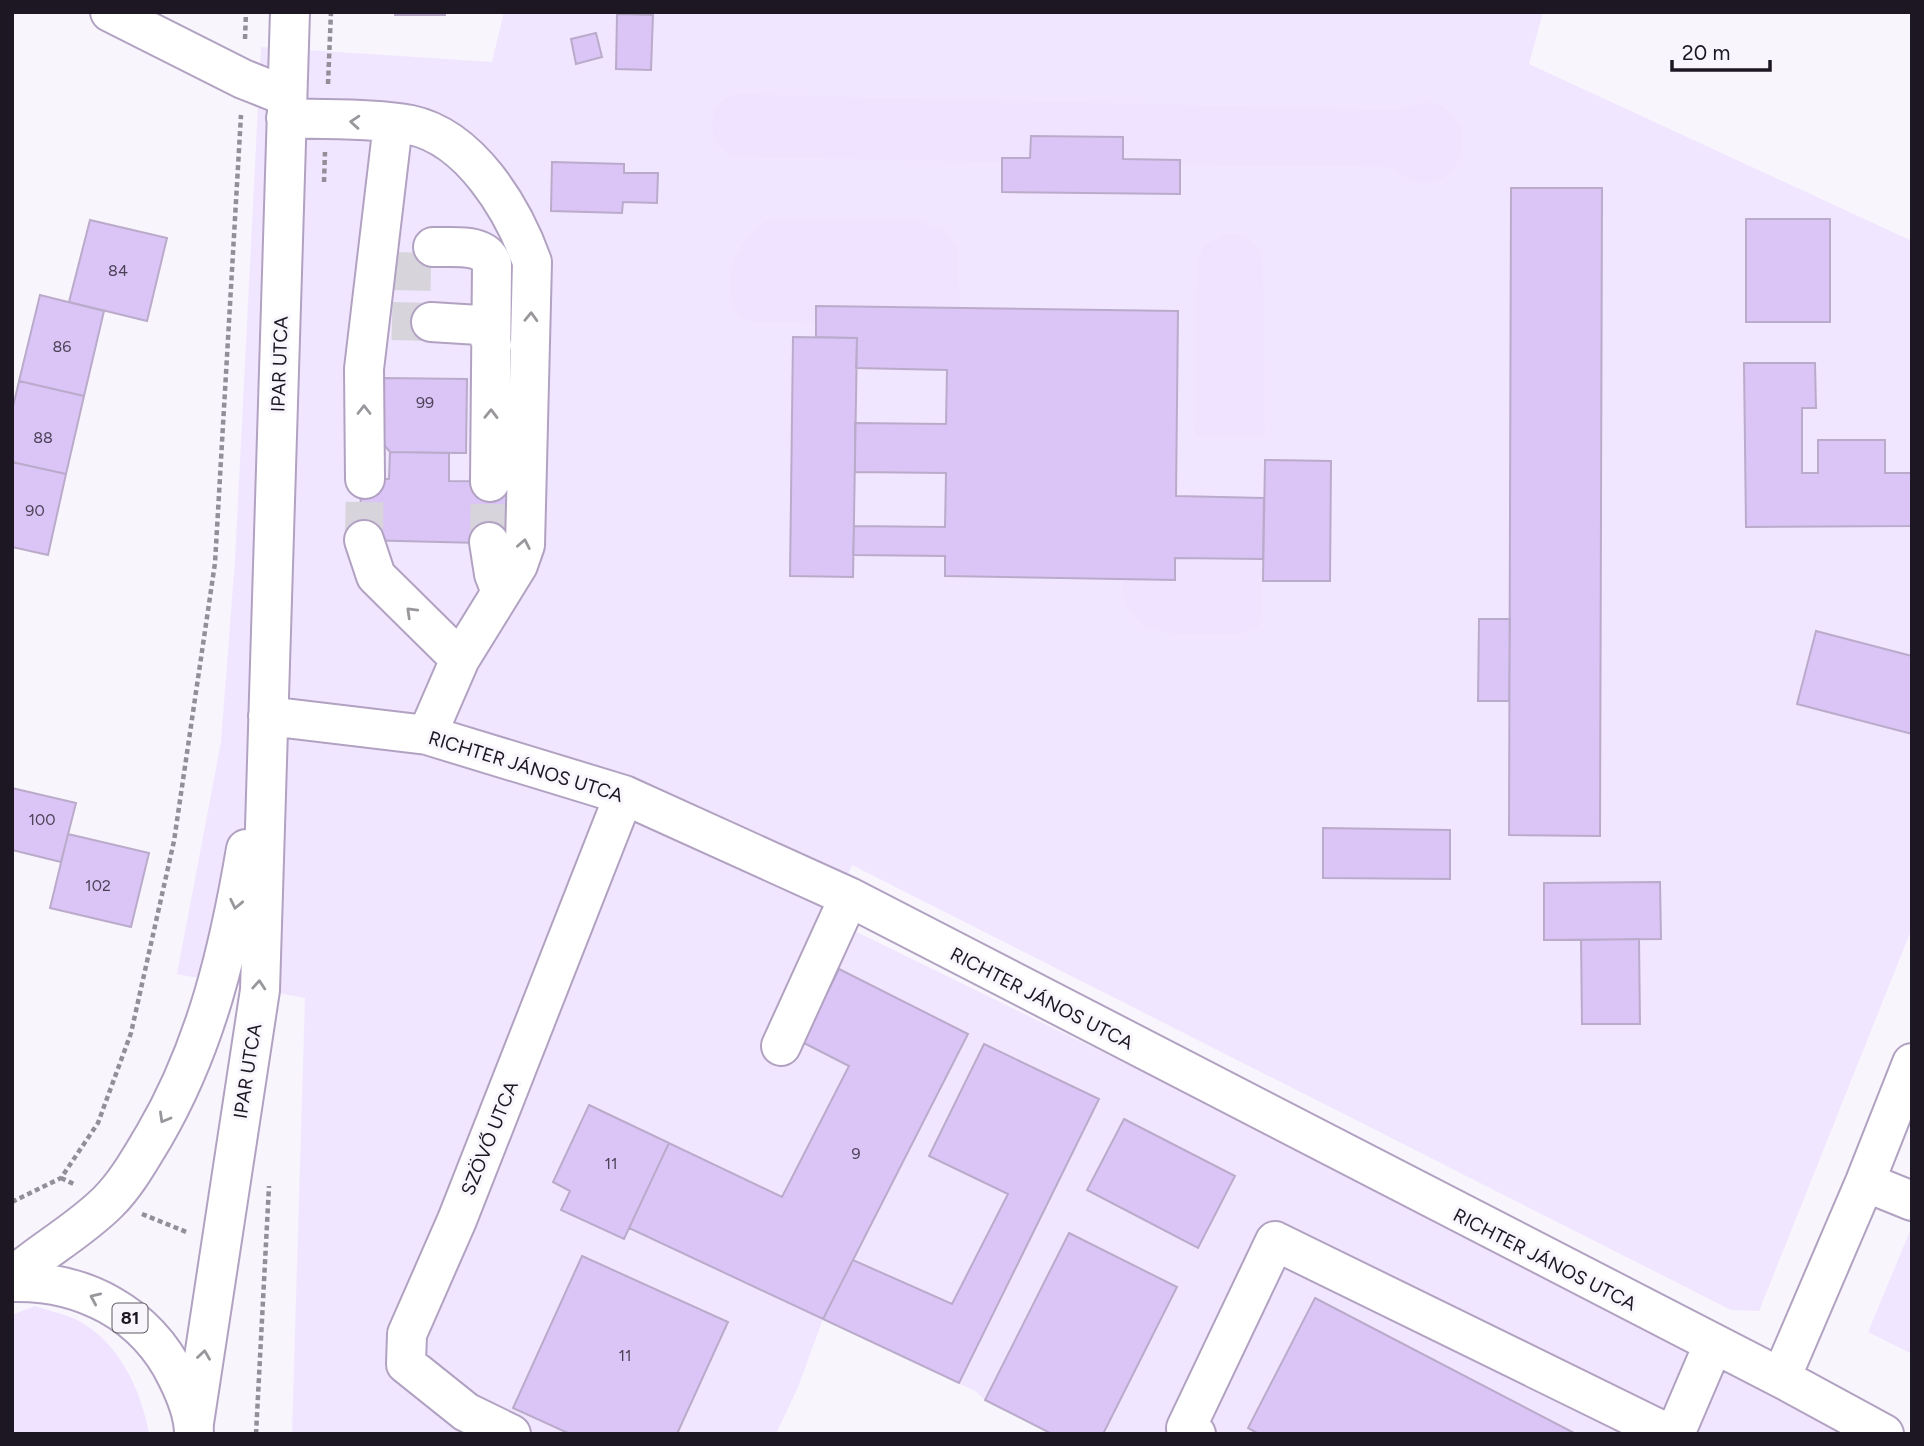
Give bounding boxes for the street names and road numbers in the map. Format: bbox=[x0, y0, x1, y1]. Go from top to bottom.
street label: IPAR UTCA bbox=[266, 316, 293, 412]
street label: RICHTER JÁNOS UTCA bbox=[426, 726, 626, 807]
street label: RICHTER JÁNOS UTCA bbox=[947, 942, 1137, 1055]
street label: IPAR UTCA bbox=[229, 1022, 266, 1120]
street label: SZÖVŐ UTCA bbox=[456, 1078, 523, 1199]
street label: RICHTER JÁNOS UTCA bbox=[1450, 1203, 1640, 1316]
road number: 81 bbox=[113, 1303, 148, 1332]

